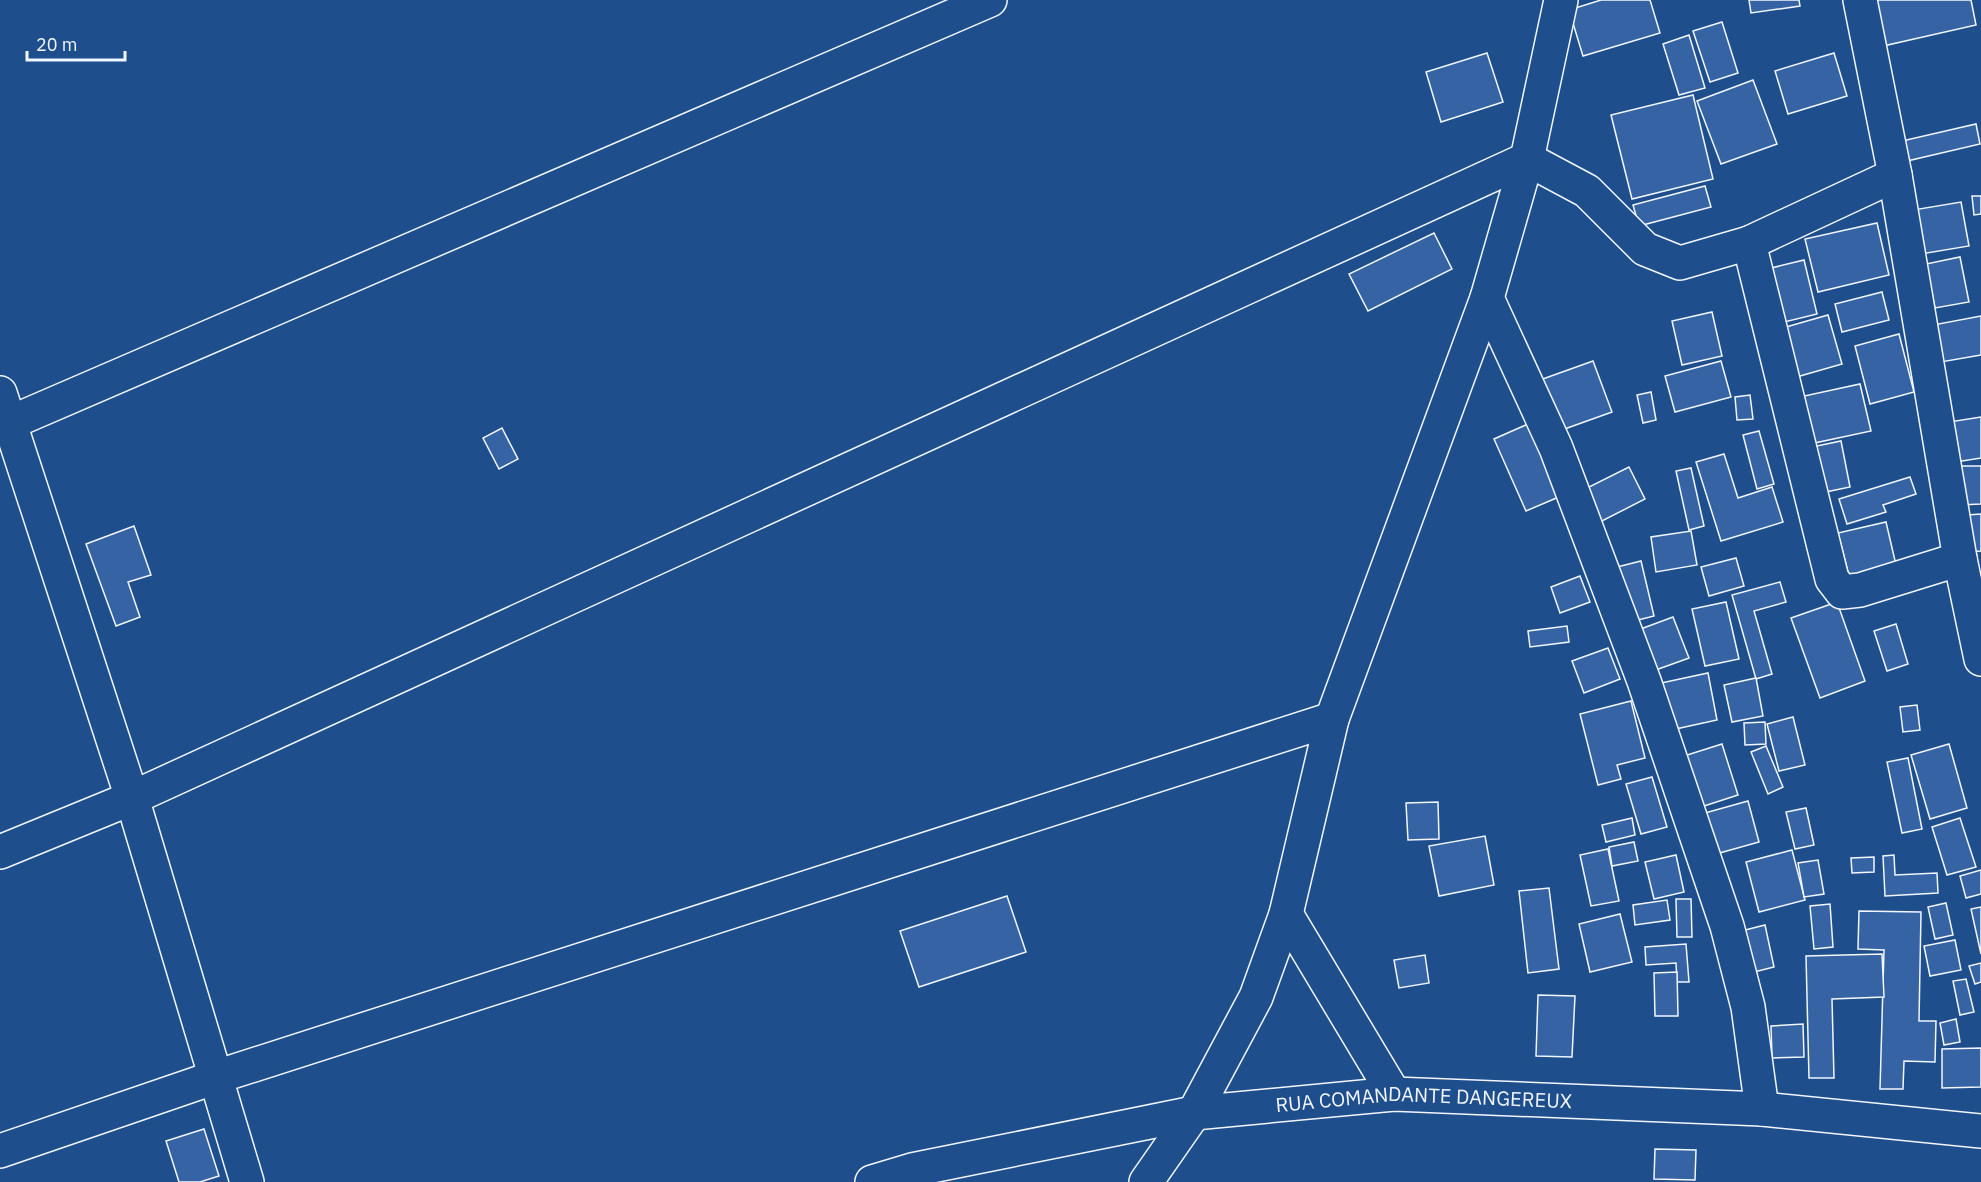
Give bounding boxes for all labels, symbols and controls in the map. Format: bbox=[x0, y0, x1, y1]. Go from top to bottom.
scale bar bbox=[27, 24, 124, 62]
text: 20 m bbox=[36, 33, 78, 56]
street label: RUA COMANDANTE DANGEREUX bbox=[1274, 1080, 1573, 1118]

